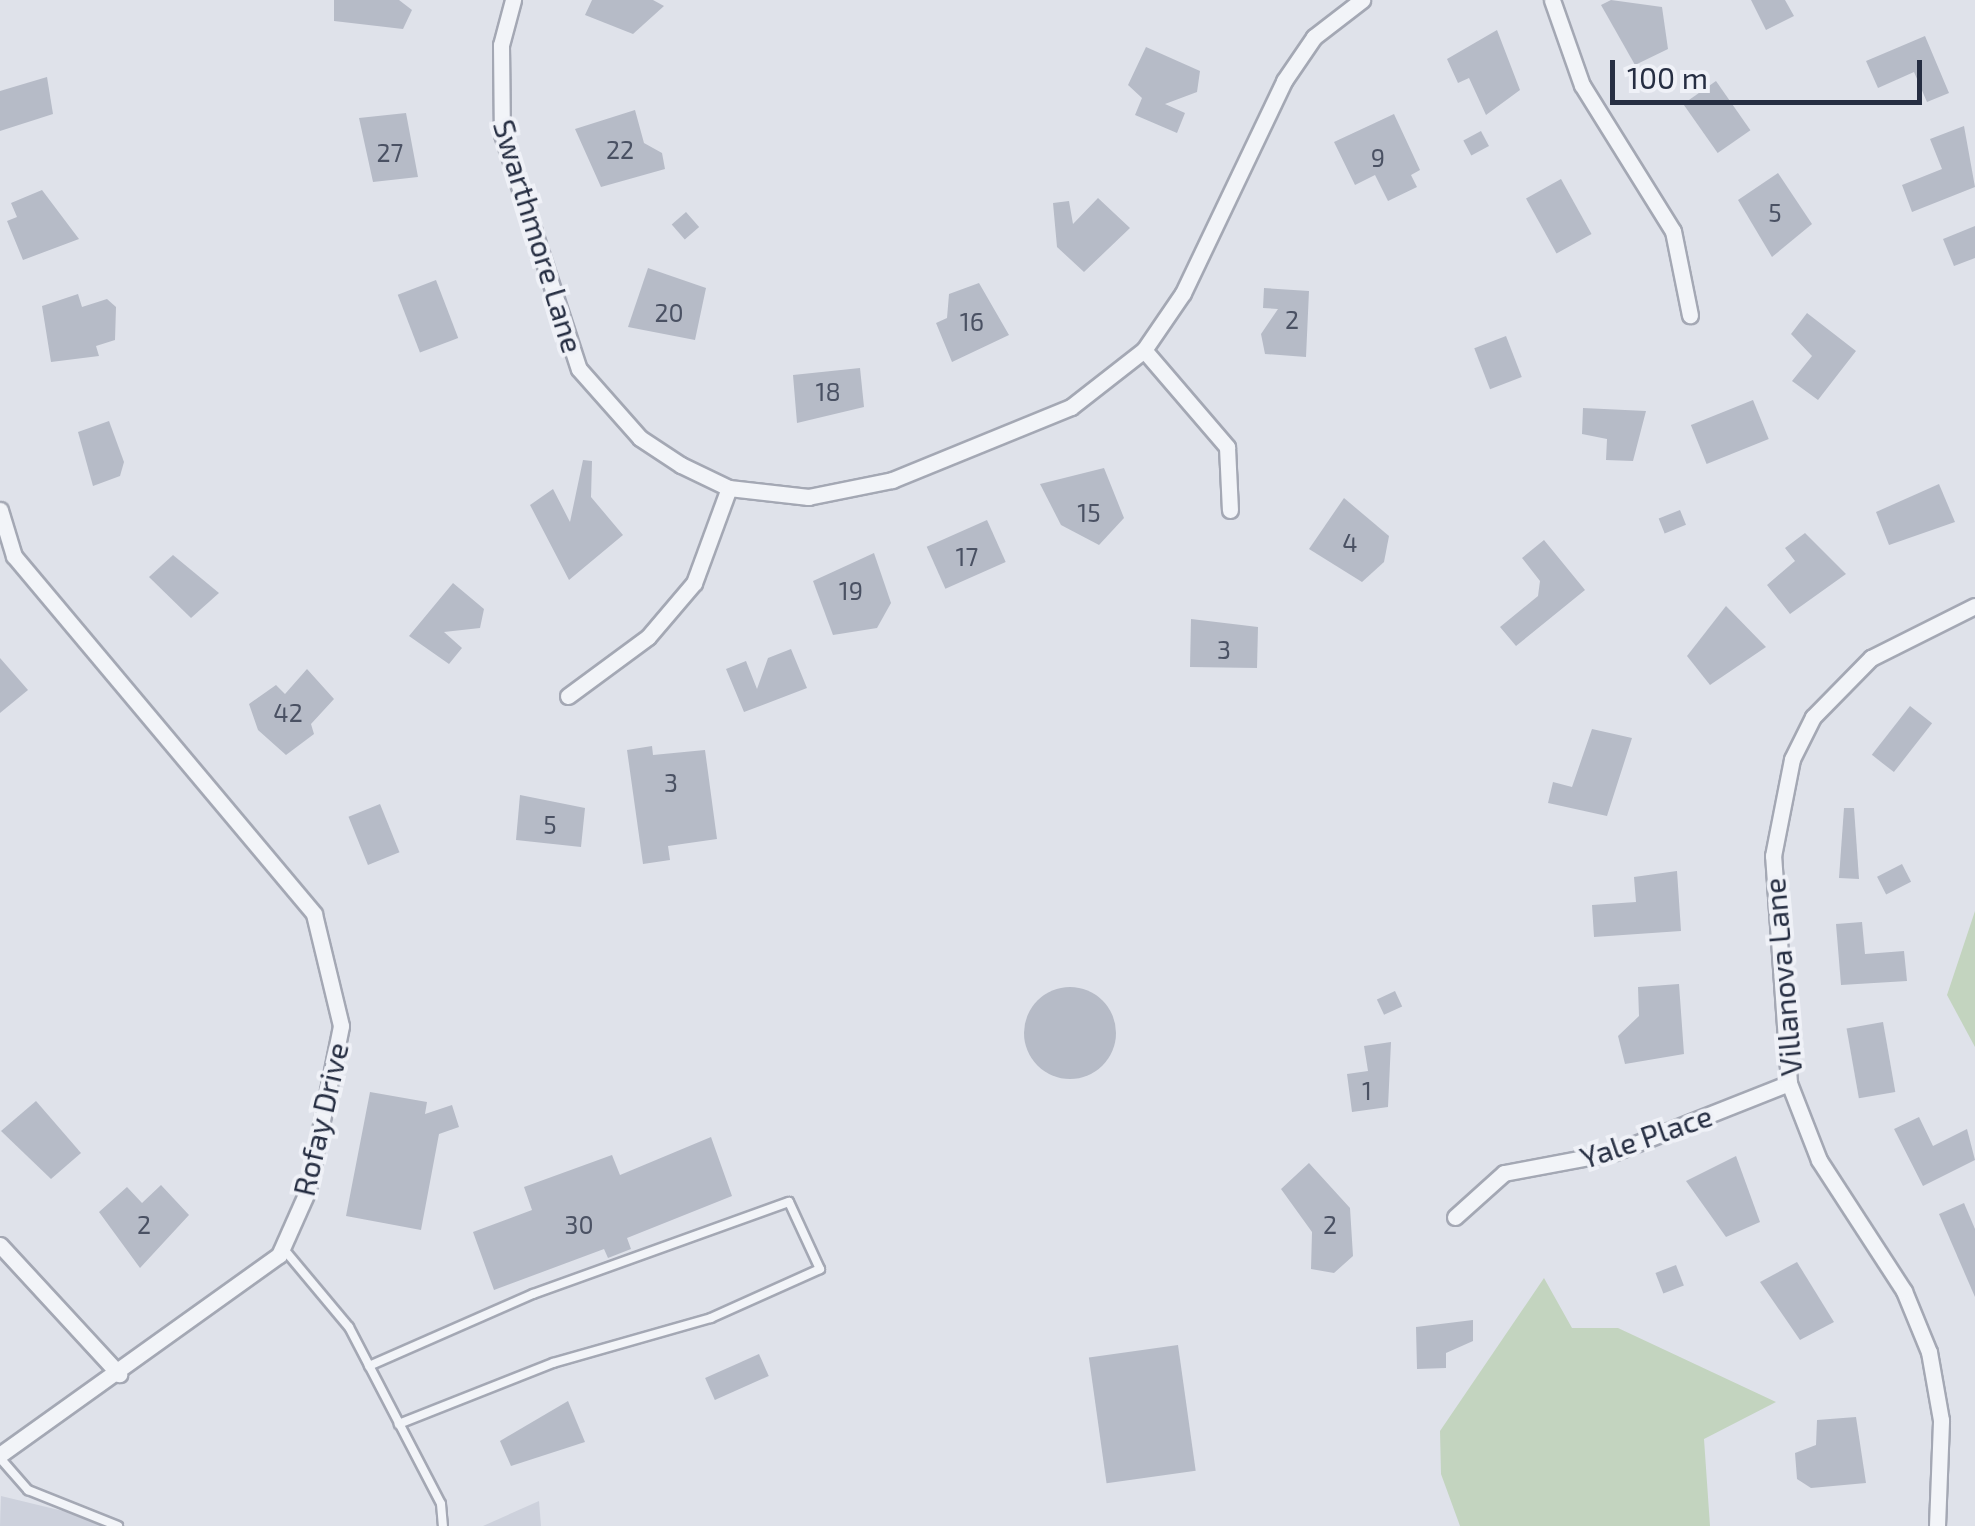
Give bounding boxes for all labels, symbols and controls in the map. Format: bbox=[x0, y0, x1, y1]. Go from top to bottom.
scale bar bbox=[1615, 40, 1928, 102]
text: 100 m bbox=[1627, 59, 1708, 95]
street label: Swarthmore Lane bbox=[486, 115, 592, 357]
house number: 22 bbox=[606, 134, 634, 164]
house number: 27 bbox=[377, 137, 403, 167]
house number: 9 bbox=[1371, 142, 1385, 172]
house number: 5 bbox=[1768, 197, 1782, 227]
house number: 20 bbox=[654, 297, 684, 327]
house number: 2 bbox=[1285, 304, 1299, 334]
house number: 16 bbox=[960, 306, 984, 336]
house number: 18 bbox=[815, 376, 841, 406]
house number: 15 bbox=[1077, 497, 1101, 527]
house number: 4 bbox=[1342, 527, 1358, 557]
house number: 17 bbox=[956, 541, 978, 571]
house number: 19 bbox=[839, 575, 863, 605]
house number: 3 bbox=[1217, 634, 1231, 664]
house number: 42 bbox=[273, 697, 303, 727]
house number: 3 bbox=[664, 767, 678, 797]
house number: 5 bbox=[543, 809, 557, 839]
street label: Villanova Lane bbox=[1755, 876, 1809, 1078]
street label: Rofay Drive bbox=[285, 1038, 355, 1200]
house number: 1 bbox=[1362, 1075, 1372, 1105]
street label: Yale Place bbox=[1575, 1097, 1717, 1175]
house number: 2 bbox=[137, 1209, 151, 1239]
house number: 30 bbox=[565, 1209, 593, 1239]
house number: 2 bbox=[1323, 1209, 1337, 1239]

